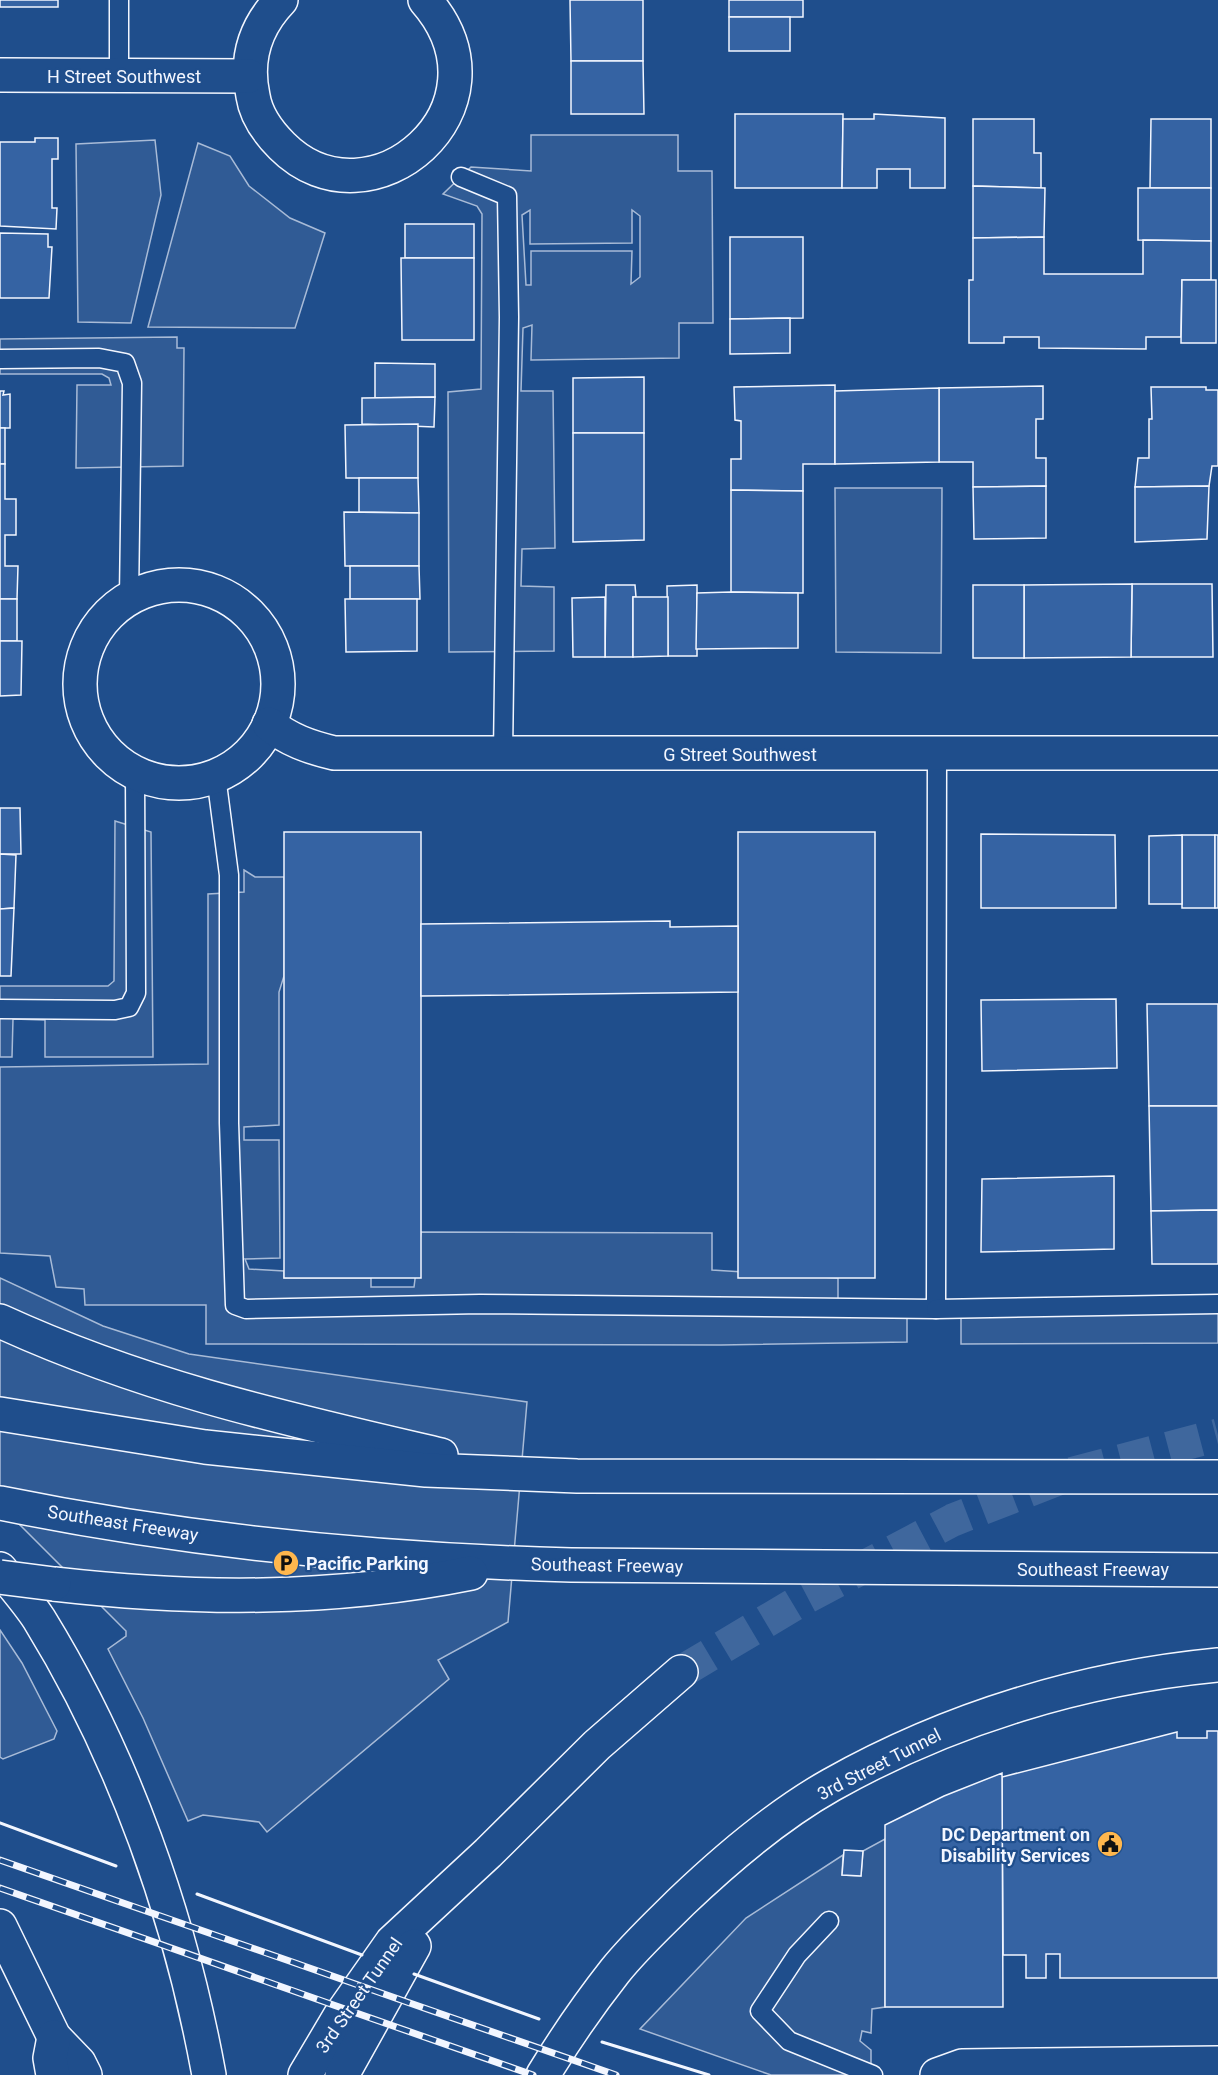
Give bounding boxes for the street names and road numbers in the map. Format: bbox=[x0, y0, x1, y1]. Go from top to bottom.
street label: H Street Southwest bbox=[47, 66, 201, 87]
street label: G Street Southwest bbox=[663, 744, 817, 765]
street label: Southeast Freeway bbox=[46, 1501, 200, 1545]
street label: Southeast Freeway bbox=[531, 1553, 684, 1577]
street label: Southeast Freeway bbox=[1017, 1559, 1170, 1580]
street label: 3rd Street Tunnel bbox=[814, 1724, 944, 1804]
street label: 3rd Street Tunnel bbox=[311, 1933, 407, 2057]

